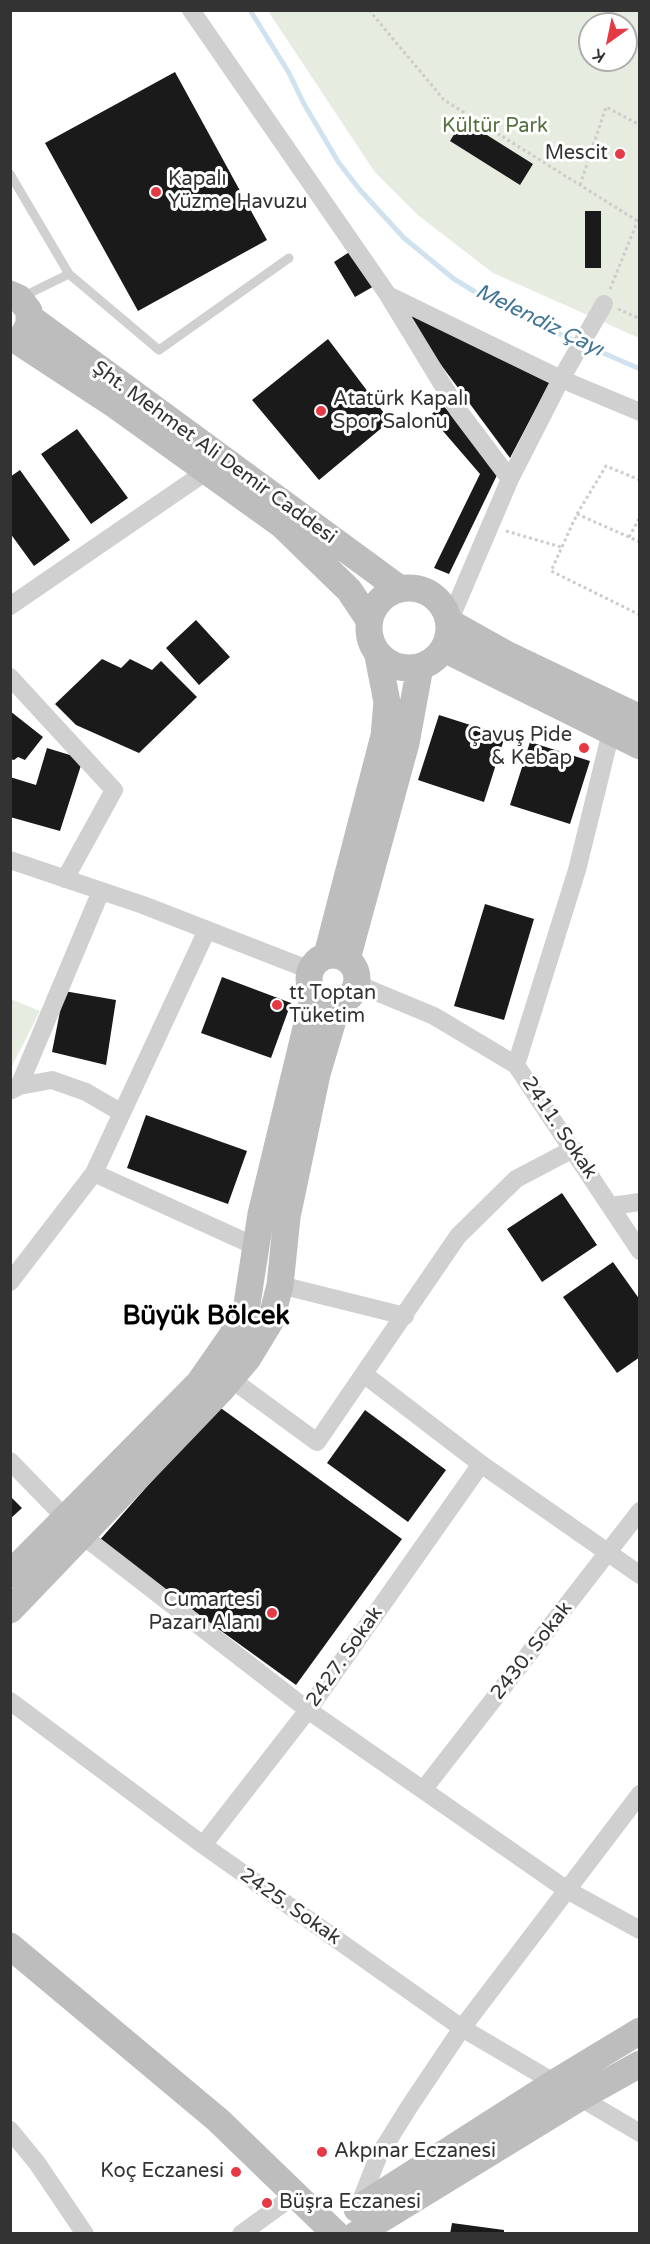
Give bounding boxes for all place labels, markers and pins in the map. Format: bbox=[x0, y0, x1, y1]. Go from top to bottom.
place label: Mescit bbox=[545, 142, 608, 166]
marker: Mescit bbox=[613, 147, 627, 161]
place label: Kapalı Yüzme Havuzu bbox=[168, 168, 308, 215]
marker: Kapalı Yüzme Havuzu bbox=[149, 185, 163, 199]
place label: Atatürk Kapalı Spor Salonu bbox=[333, 388, 468, 435]
marker: Atatürk Kapalı Spor Salonu bbox=[314, 404, 328, 418]
place label: Çavuş Pide & Kebap bbox=[467, 724, 572, 771]
marker: Çavuş Pide & Kebap bbox=[577, 741, 591, 755]
place label: tt Toptan Tüketim bbox=[289, 982, 376, 1029]
marker: tt Toptan Tüketim bbox=[270, 998, 284, 1012]
place label: Cumartesi Pazarı Alanı bbox=[149, 1589, 260, 1636]
marker: Cumartesi Pazarı Alanı bbox=[265, 1606, 279, 1620]
place label: Akpınar Eczanesi bbox=[334, 2140, 496, 2164]
marker: Akpınar Eczanesi bbox=[315, 2145, 329, 2159]
place label: Koç Eczanesi bbox=[100, 2160, 224, 2184]
marker: Koç Eczanesi bbox=[229, 2165, 243, 2179]
place label: Büşra Eczanesi bbox=[279, 2191, 421, 2215]
marker: Büşra Eczanesi bbox=[260, 2196, 274, 2210]

